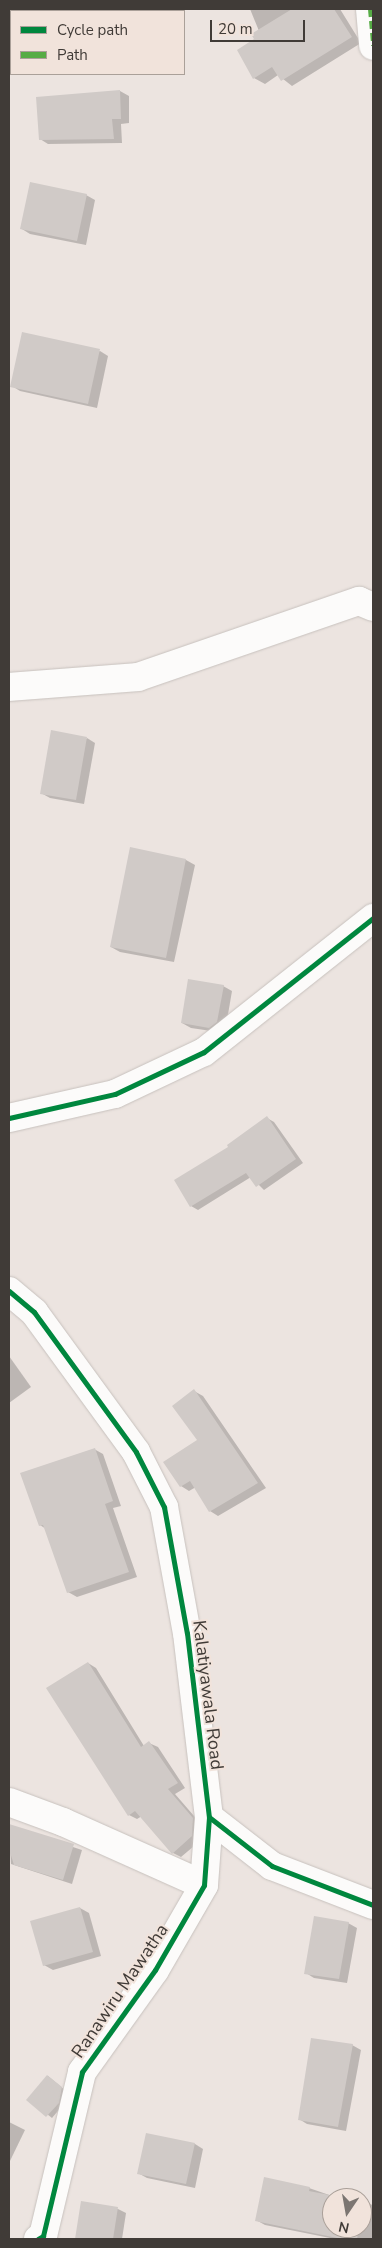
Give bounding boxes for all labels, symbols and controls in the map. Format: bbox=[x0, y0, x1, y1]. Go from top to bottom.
legend bbox=[10, 10, 185, 75]
scale bar bbox=[212, 10, 307, 42]
text: 20 m bbox=[218, 19, 253, 39]
text: Cycle path bbox=[57, 20, 128, 40]
text: Path bbox=[57, 45, 88, 65]
street label: Kalatiyawala Road bbox=[188, 1619, 228, 1771]
street label: Ranawiru Mawatha bbox=[67, 1920, 173, 2062]
north arrow bbox=[322, 2188, 372, 2238]
text: N bbox=[337, 2217, 351, 2238]

